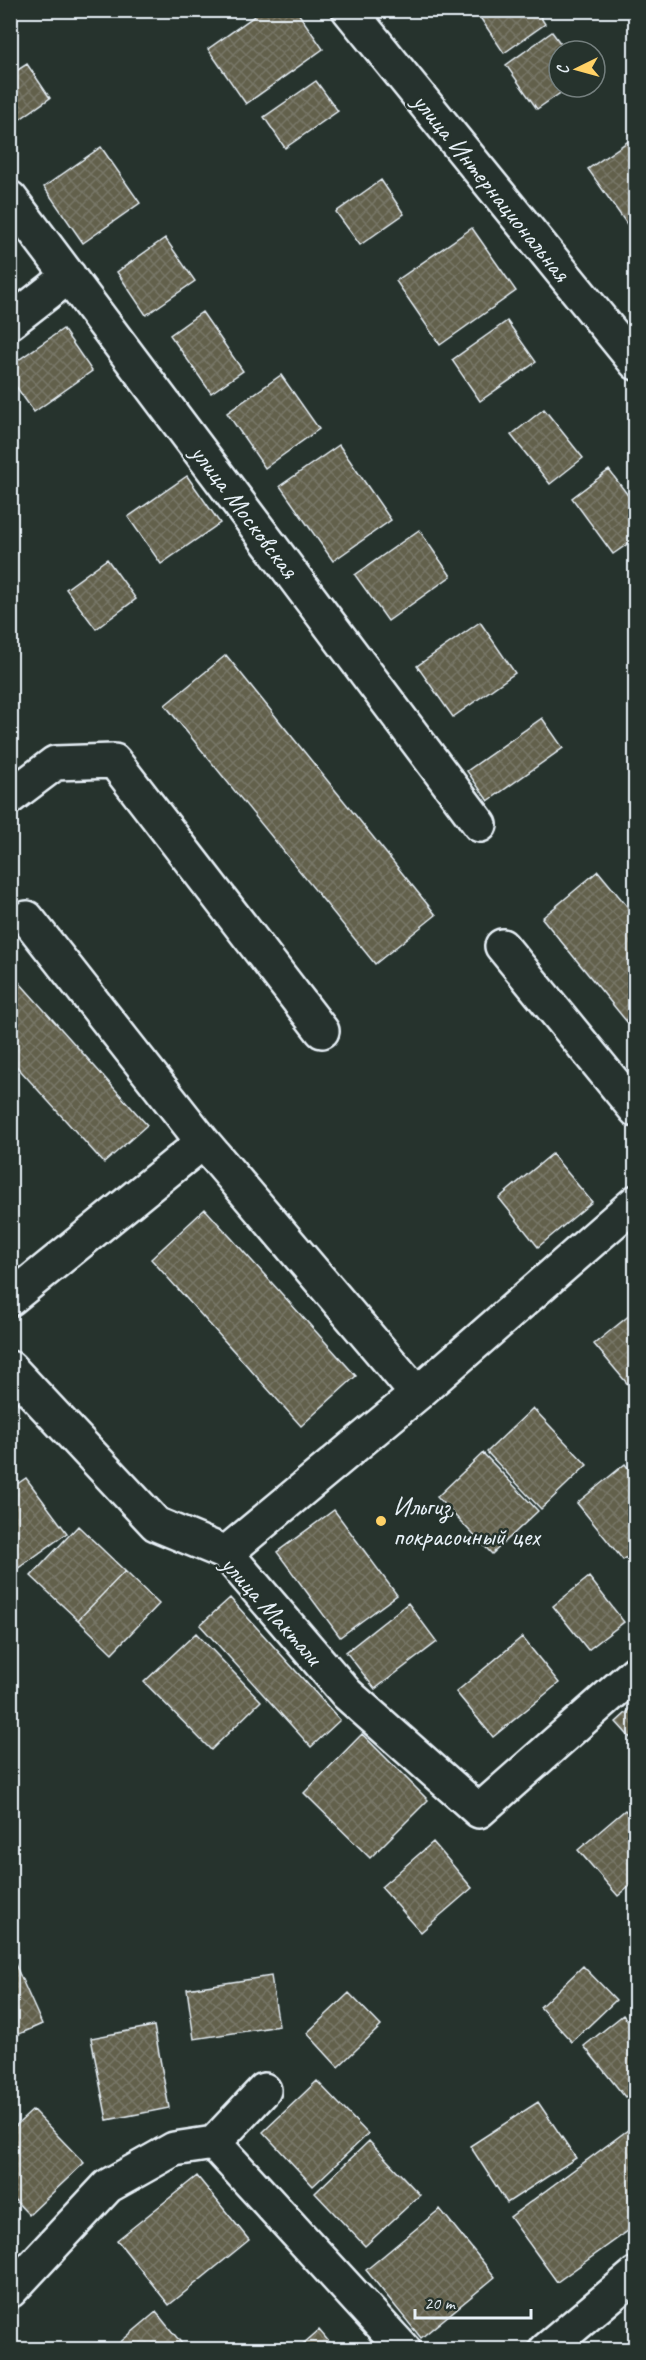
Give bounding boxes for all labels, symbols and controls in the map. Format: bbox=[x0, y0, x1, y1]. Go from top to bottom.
north arrow bbox=[547, 39, 607, 99]
text: С bbox=[553, 63, 573, 75]
street label: улица Интернациональная bbox=[404, 85, 579, 290]
street label: улица Московская bbox=[182, 436, 307, 586]
place label: Ильгиз, покрасочный цех bbox=[393, 1490, 542, 1553]
marker: Ильгиз, покрасочный цех bbox=[374, 1514, 388, 1528]
street label: улица Мактали bbox=[212, 1547, 331, 1674]
scale bar bbox=[415, 2282, 530, 2320]
text: 20 m bbox=[424, 2292, 457, 2314]

